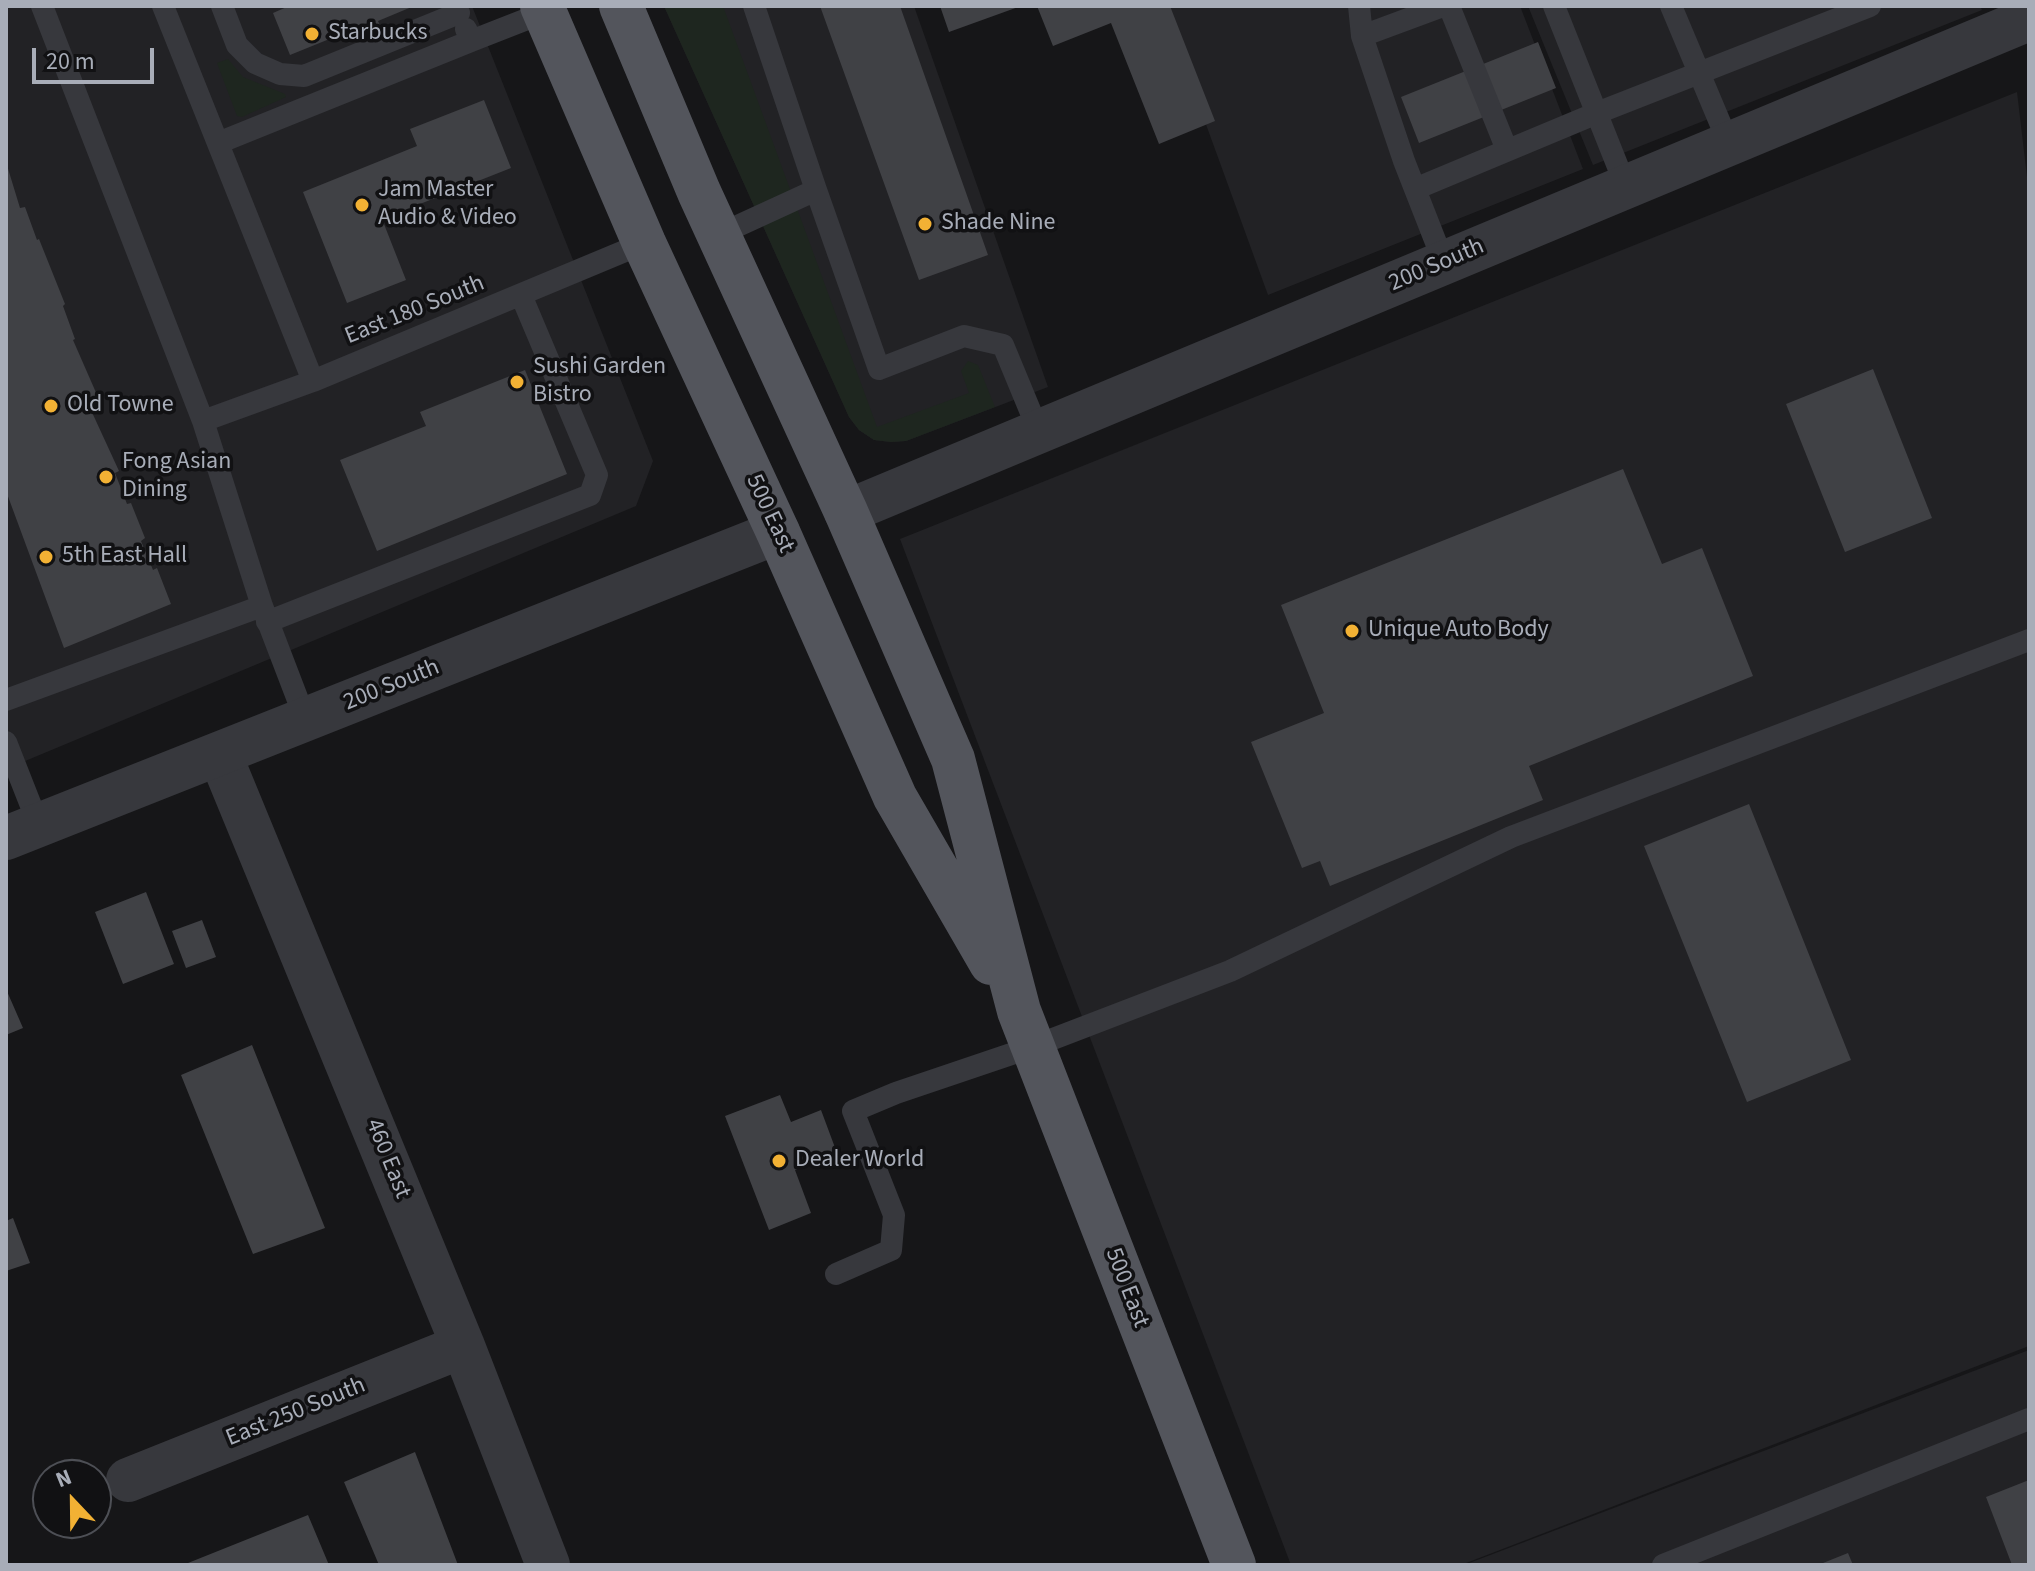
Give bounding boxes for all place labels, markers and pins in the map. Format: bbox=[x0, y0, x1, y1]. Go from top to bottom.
place label: Starbucks bbox=[328, 20, 427, 48]
marker: Starbucks bbox=[303, 25, 321, 43]
place label: Jam Master Audio & Video bbox=[378, 177, 517, 233]
marker: Jam Master Audio & Video bbox=[353, 196, 371, 214]
place label: Shade Nine bbox=[941, 210, 1055, 238]
marker: Shade Nine bbox=[916, 215, 934, 233]
place label: Sushi Garden Bistro bbox=[533, 354, 666, 410]
marker: Sushi Garden Bistro bbox=[508, 373, 526, 391]
place label: Old Towne bbox=[67, 392, 174, 420]
marker: Old Towne bbox=[42, 397, 60, 415]
place label: Fong Asian Dining bbox=[122, 449, 231, 505]
marker: Fong Asian Dining bbox=[97, 468, 115, 486]
place label: 5th East Hall bbox=[62, 543, 187, 571]
marker: 5th East Hall bbox=[37, 548, 55, 566]
place label: Unique Auto Body bbox=[1368, 617, 1549, 645]
marker: Unique Auto Body bbox=[1343, 622, 1361, 640]
place label: Dealer World bbox=[795, 1147, 924, 1175]
marker: Dealer World bbox=[770, 1152, 788, 1170]

